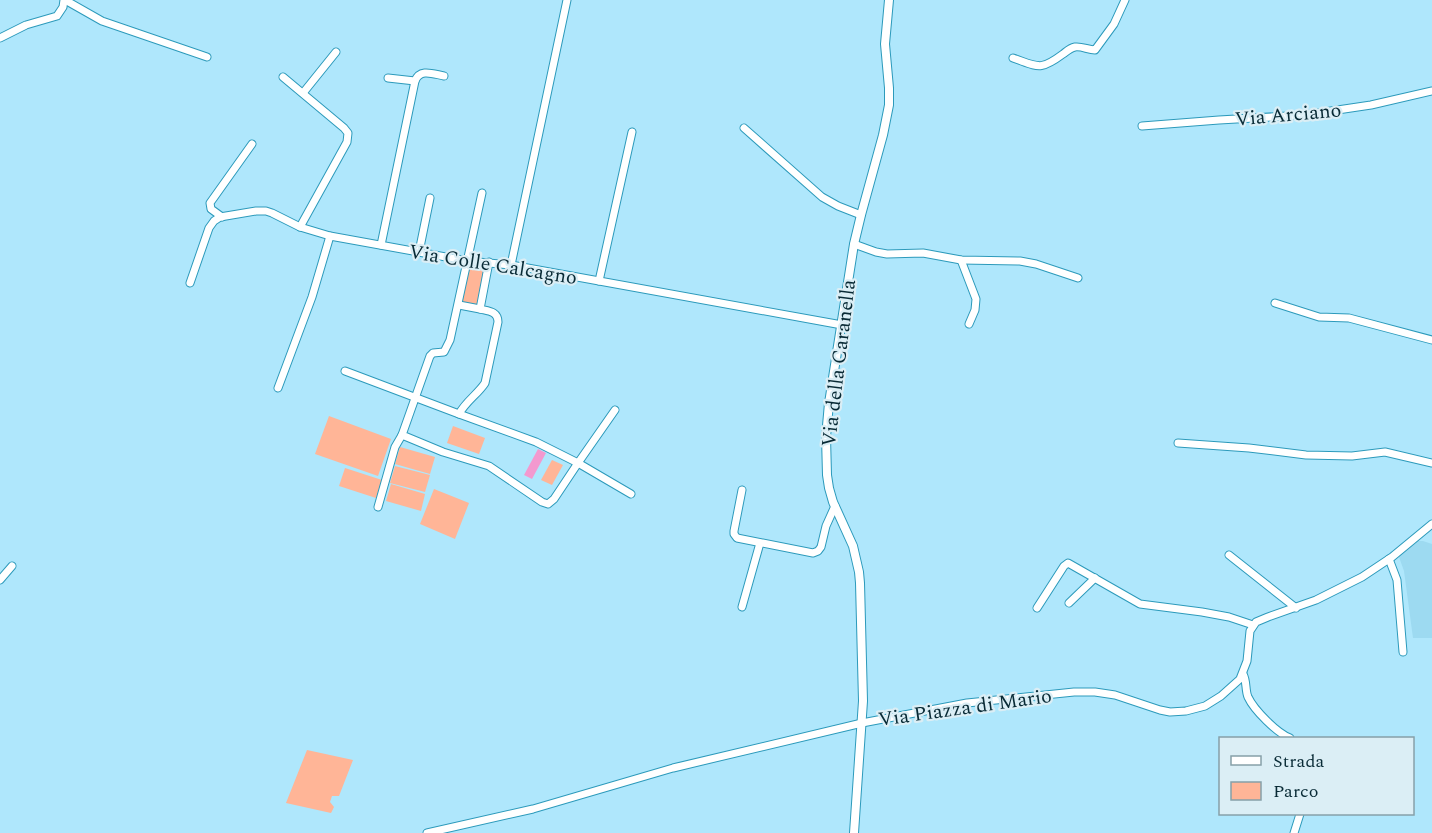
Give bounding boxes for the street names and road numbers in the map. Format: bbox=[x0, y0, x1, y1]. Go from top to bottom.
street label: Via Arciano bbox=[1234, 95, 1343, 135]
street label: Via Colle Calcagno bbox=[406, 237, 579, 293]
street label: Via della Caranella bbox=[814, 278, 864, 448]
street label: Via Piazza di Mario bbox=[876, 681, 1054, 735]

